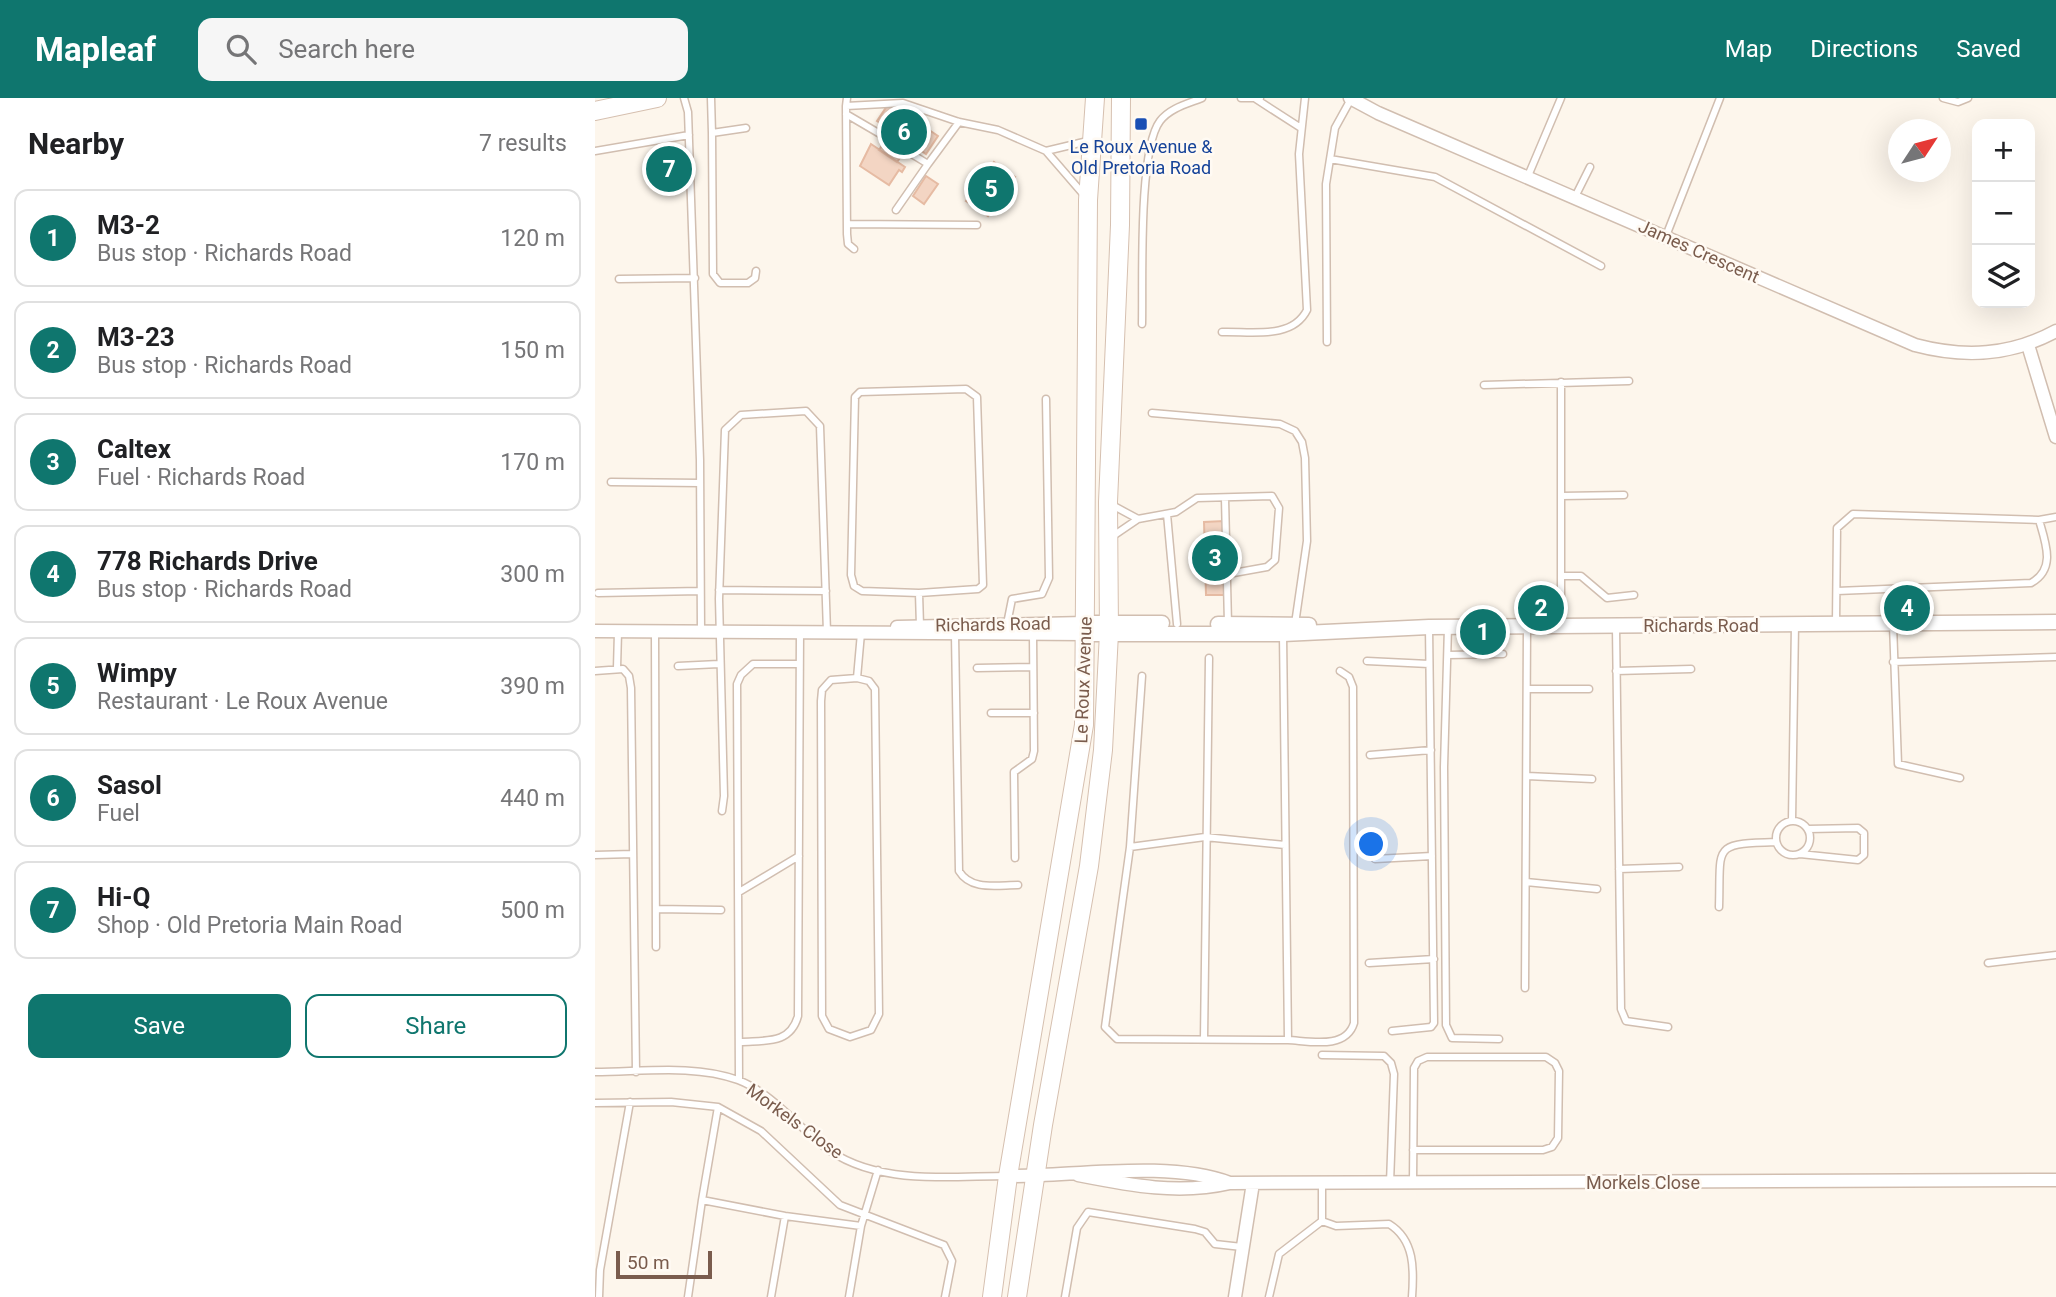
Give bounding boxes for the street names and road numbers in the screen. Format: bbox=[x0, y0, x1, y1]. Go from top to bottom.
street label: James Crescent bbox=[1635, 215, 1763, 287]
street label: Richards Road bbox=[935, 612, 1051, 636]
street label: Richards Road bbox=[1643, 615, 1759, 636]
street label: Le Roux Avenue bbox=[1070, 616, 1096, 744]
street label: Morkels Close bbox=[743, 1079, 847, 1163]
street label: Morkels Close bbox=[1586, 1172, 1700, 1193]

